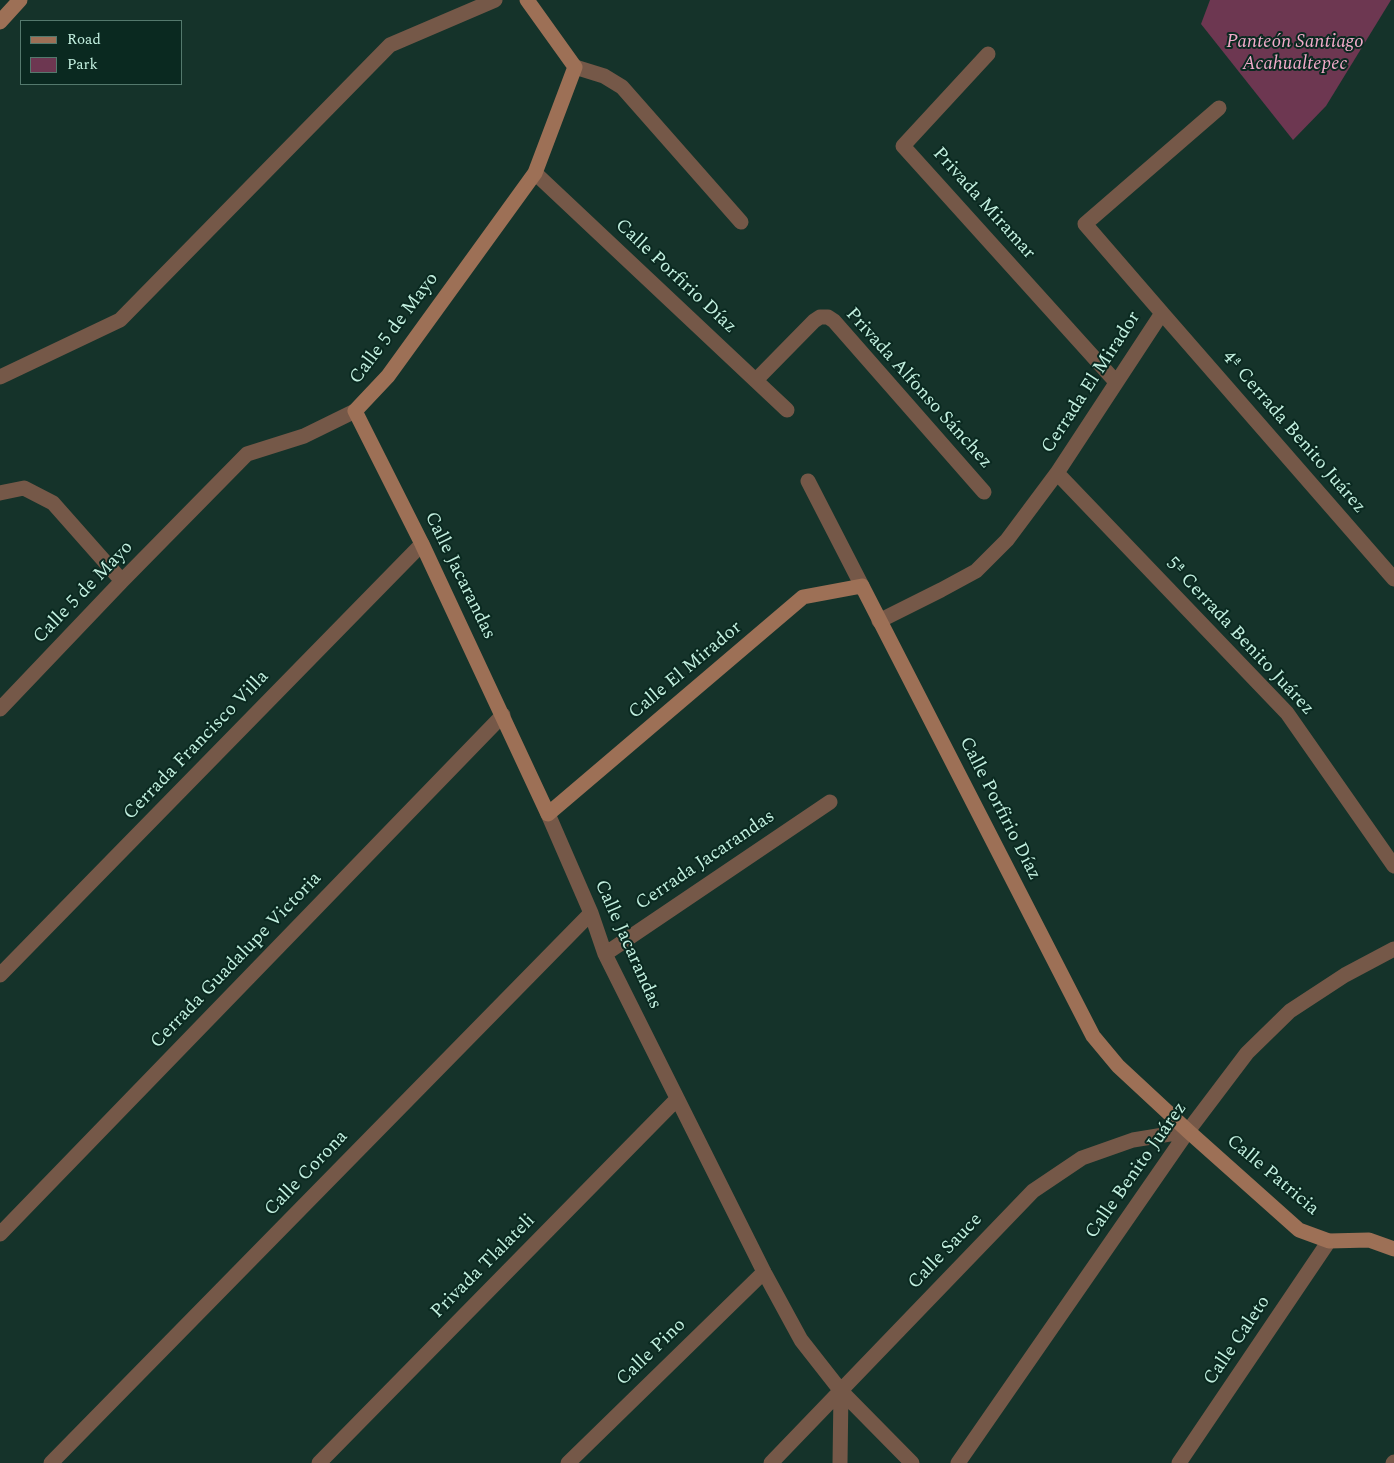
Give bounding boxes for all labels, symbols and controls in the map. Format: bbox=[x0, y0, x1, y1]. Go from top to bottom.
legend bbox=[20, 20, 182, 85]
text: Road bbox=[67, 28, 101, 51]
park label: Panteón Santiago Acahualtepec bbox=[1226, 32, 1364, 76]
text: Park bbox=[67, 53, 98, 76]
street label: Privada Miramar bbox=[927, 143, 1039, 265]
street label: Calle Porfirio Díaz bbox=[610, 215, 740, 339]
street label: Calle 5 de Mayo bbox=[346, 269, 444, 389]
street label: Privada Alfonso Sánchez bbox=[840, 304, 996, 474]
street label: Cerrada El Mirador bbox=[1038, 308, 1146, 458]
street label: 4ª Cerrada Benito Juárez bbox=[1216, 347, 1370, 519]
street label: Calle Jacarandas bbox=[418, 509, 500, 643]
street label: Calle 5 de Mayo bbox=[29, 537, 139, 649]
street label: 5ª Cerrada Benito Juárez bbox=[1160, 553, 1318, 721]
street label: Calle El Mirador bbox=[625, 617, 747, 725]
street label: Cerrada Francisco Villa bbox=[120, 666, 274, 826]
street label: Calle Porfirio Díaz bbox=[953, 734, 1045, 884]
street label: Cerrada Jacarandas bbox=[632, 806, 780, 916]
street label: Cerrada Guadalupe Victoria bbox=[147, 868, 327, 1054]
street label: Calle Jacarandas bbox=[588, 877, 666, 1013]
street label: Calle Benito Juárez bbox=[1081, 1098, 1193, 1244]
street label: Calle Corona bbox=[261, 1126, 353, 1222]
street label: Calle Patricia bbox=[1221, 1131, 1323, 1221]
street label: Calle Sauce bbox=[904, 1209, 988, 1295]
street label: Privada Tlalateli bbox=[427, 1210, 541, 1324]
street label: Calle Caleto bbox=[1200, 1292, 1276, 1390]
street label: Calle Pino bbox=[613, 1314, 691, 1392]

